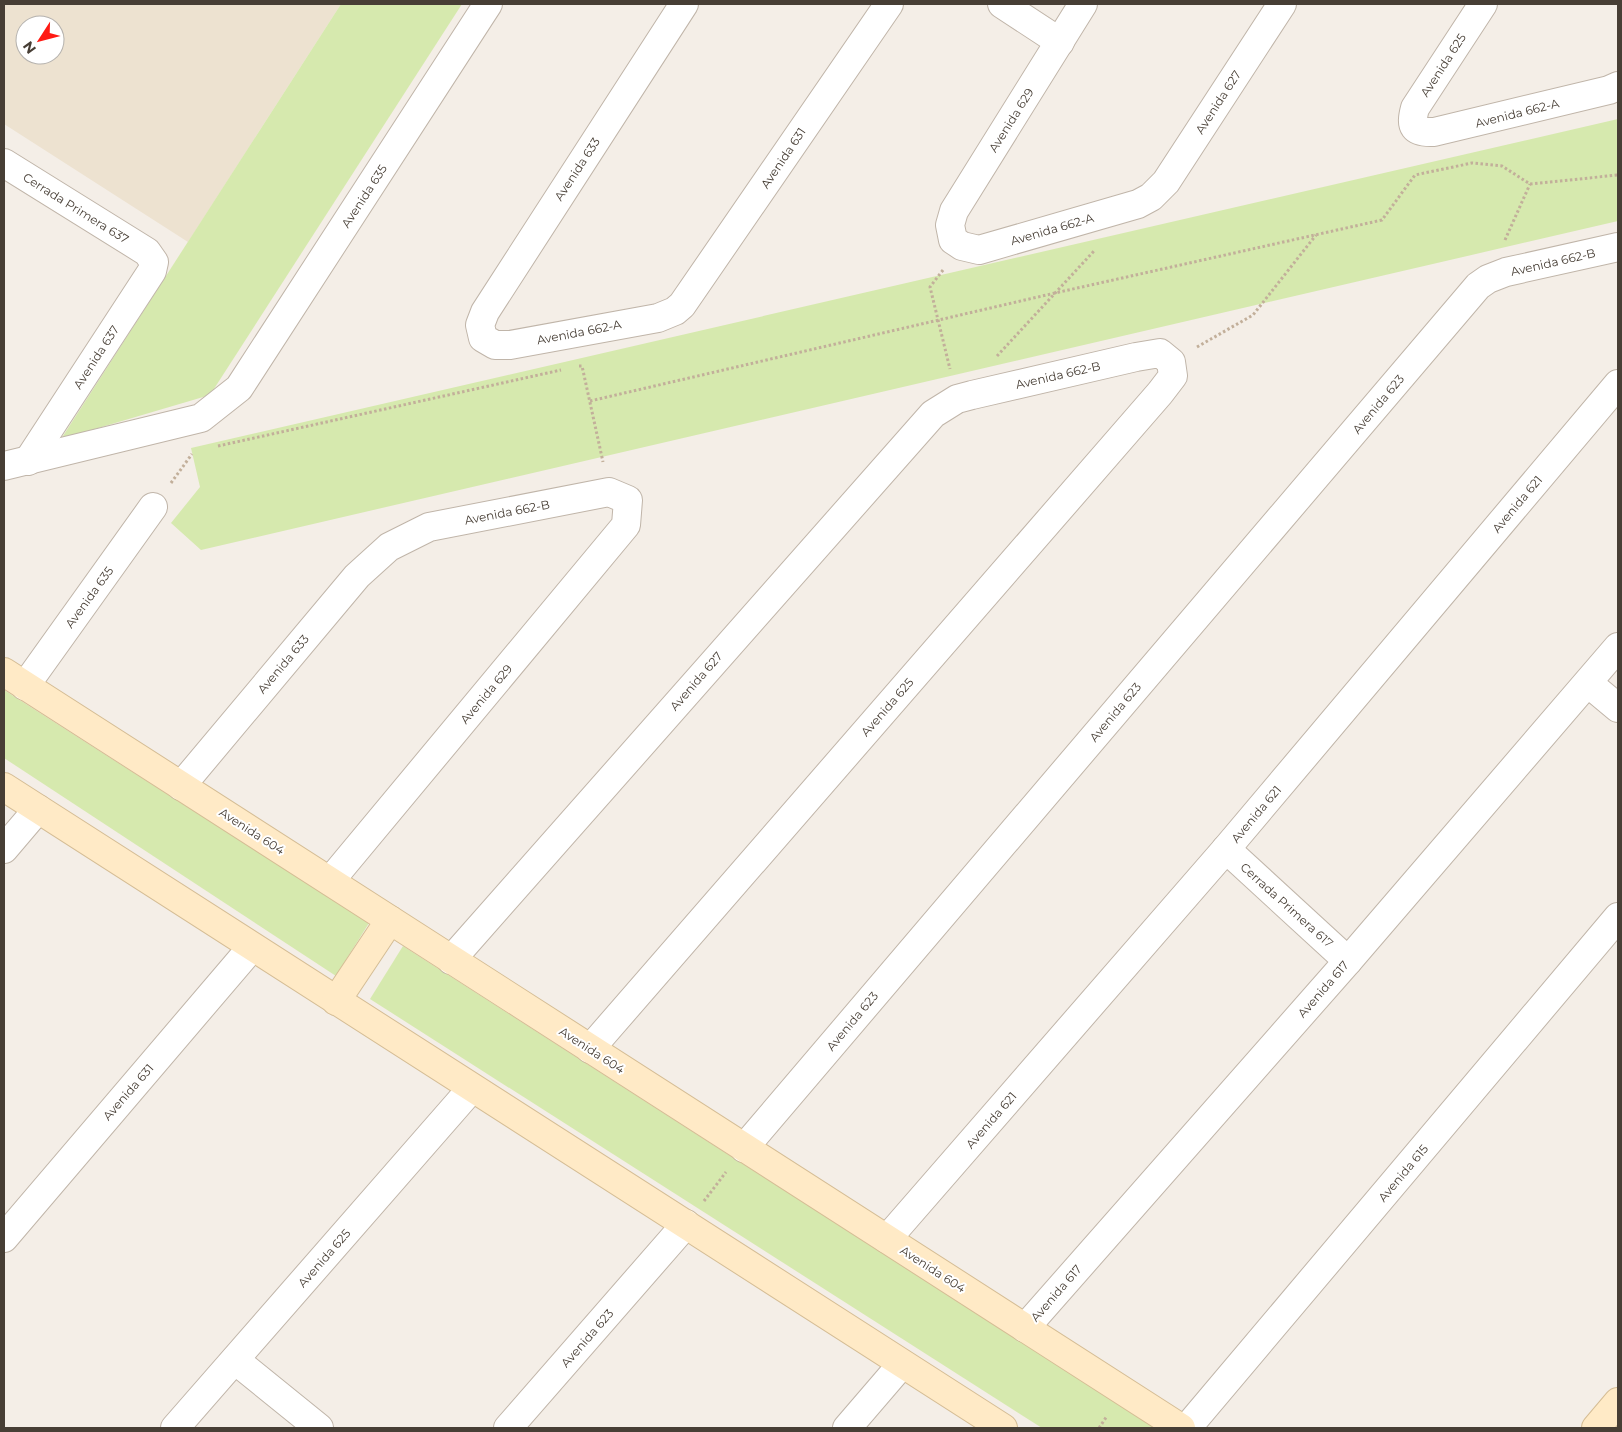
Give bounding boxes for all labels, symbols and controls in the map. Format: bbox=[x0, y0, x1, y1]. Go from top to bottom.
north arrow bbox=[15, 15, 65, 65]
street label: Avenida 625 bbox=[1417, 30, 1469, 99]
text: N bbox=[19, 38, 40, 58]
street label: Avenida 627 bbox=[1192, 67, 1244, 137]
street label: Avenida 629 bbox=[985, 85, 1037, 155]
street label: Avenida 662-A bbox=[1474, 95, 1561, 131]
street label: Avenida 631 bbox=[757, 125, 809, 191]
street label: Avenida 633 bbox=[551, 134, 603, 203]
street label: Avenida 635 bbox=[338, 161, 390, 230]
street label: Cerrada Primera 637 bbox=[20, 169, 132, 247]
street label: Avenida 662-A bbox=[1009, 210, 1096, 248]
street label: Avenida 662-B bbox=[1509, 245, 1597, 279]
street label: Avenida 662-A bbox=[535, 316, 623, 348]
street label: Avenida 637 bbox=[70, 322, 122, 392]
street label: Avenida 662-B bbox=[1014, 358, 1102, 392]
street label: Avenida 623 bbox=[1349, 371, 1407, 437]
street label: Avenida 621 bbox=[1489, 472, 1545, 536]
street label: Avenida 662-B bbox=[463, 496, 551, 528]
street label: Avenida 635 bbox=[62, 563, 116, 631]
street label: Avenida 633 bbox=[254, 631, 312, 697]
street label: Avenida 627 bbox=[666, 649, 726, 713]
street label: Avenida 629 bbox=[457, 661, 515, 727]
street label: Avenida 625 bbox=[858, 675, 917, 739]
street label: Avenida 623 bbox=[1086, 679, 1144, 745]
street label: Avenida 621 bbox=[1228, 782, 1284, 846]
street label: Avenida 604 bbox=[217, 804, 287, 858]
street label: Cerrada Primera 617 bbox=[1238, 859, 1336, 951]
street label: Avenida 617 bbox=[1294, 958, 1352, 1020]
street label: Avenida 623 bbox=[823, 988, 881, 1054]
street label: Avenida 604 bbox=[557, 1023, 627, 1077]
street label: Avenida 631 bbox=[99, 1061, 157, 1123]
street label: Avenida 621 bbox=[962, 1089, 1020, 1151]
street label: Avenida 615 bbox=[1375, 1141, 1431, 1205]
street label: Avenida 625 bbox=[295, 1226, 354, 1290]
street label: Avenida 604 bbox=[898, 1242, 968, 1296]
street label: Avenida 617 bbox=[1027, 1262, 1085, 1324]
street label: Avenida 623 bbox=[558, 1306, 617, 1370]

